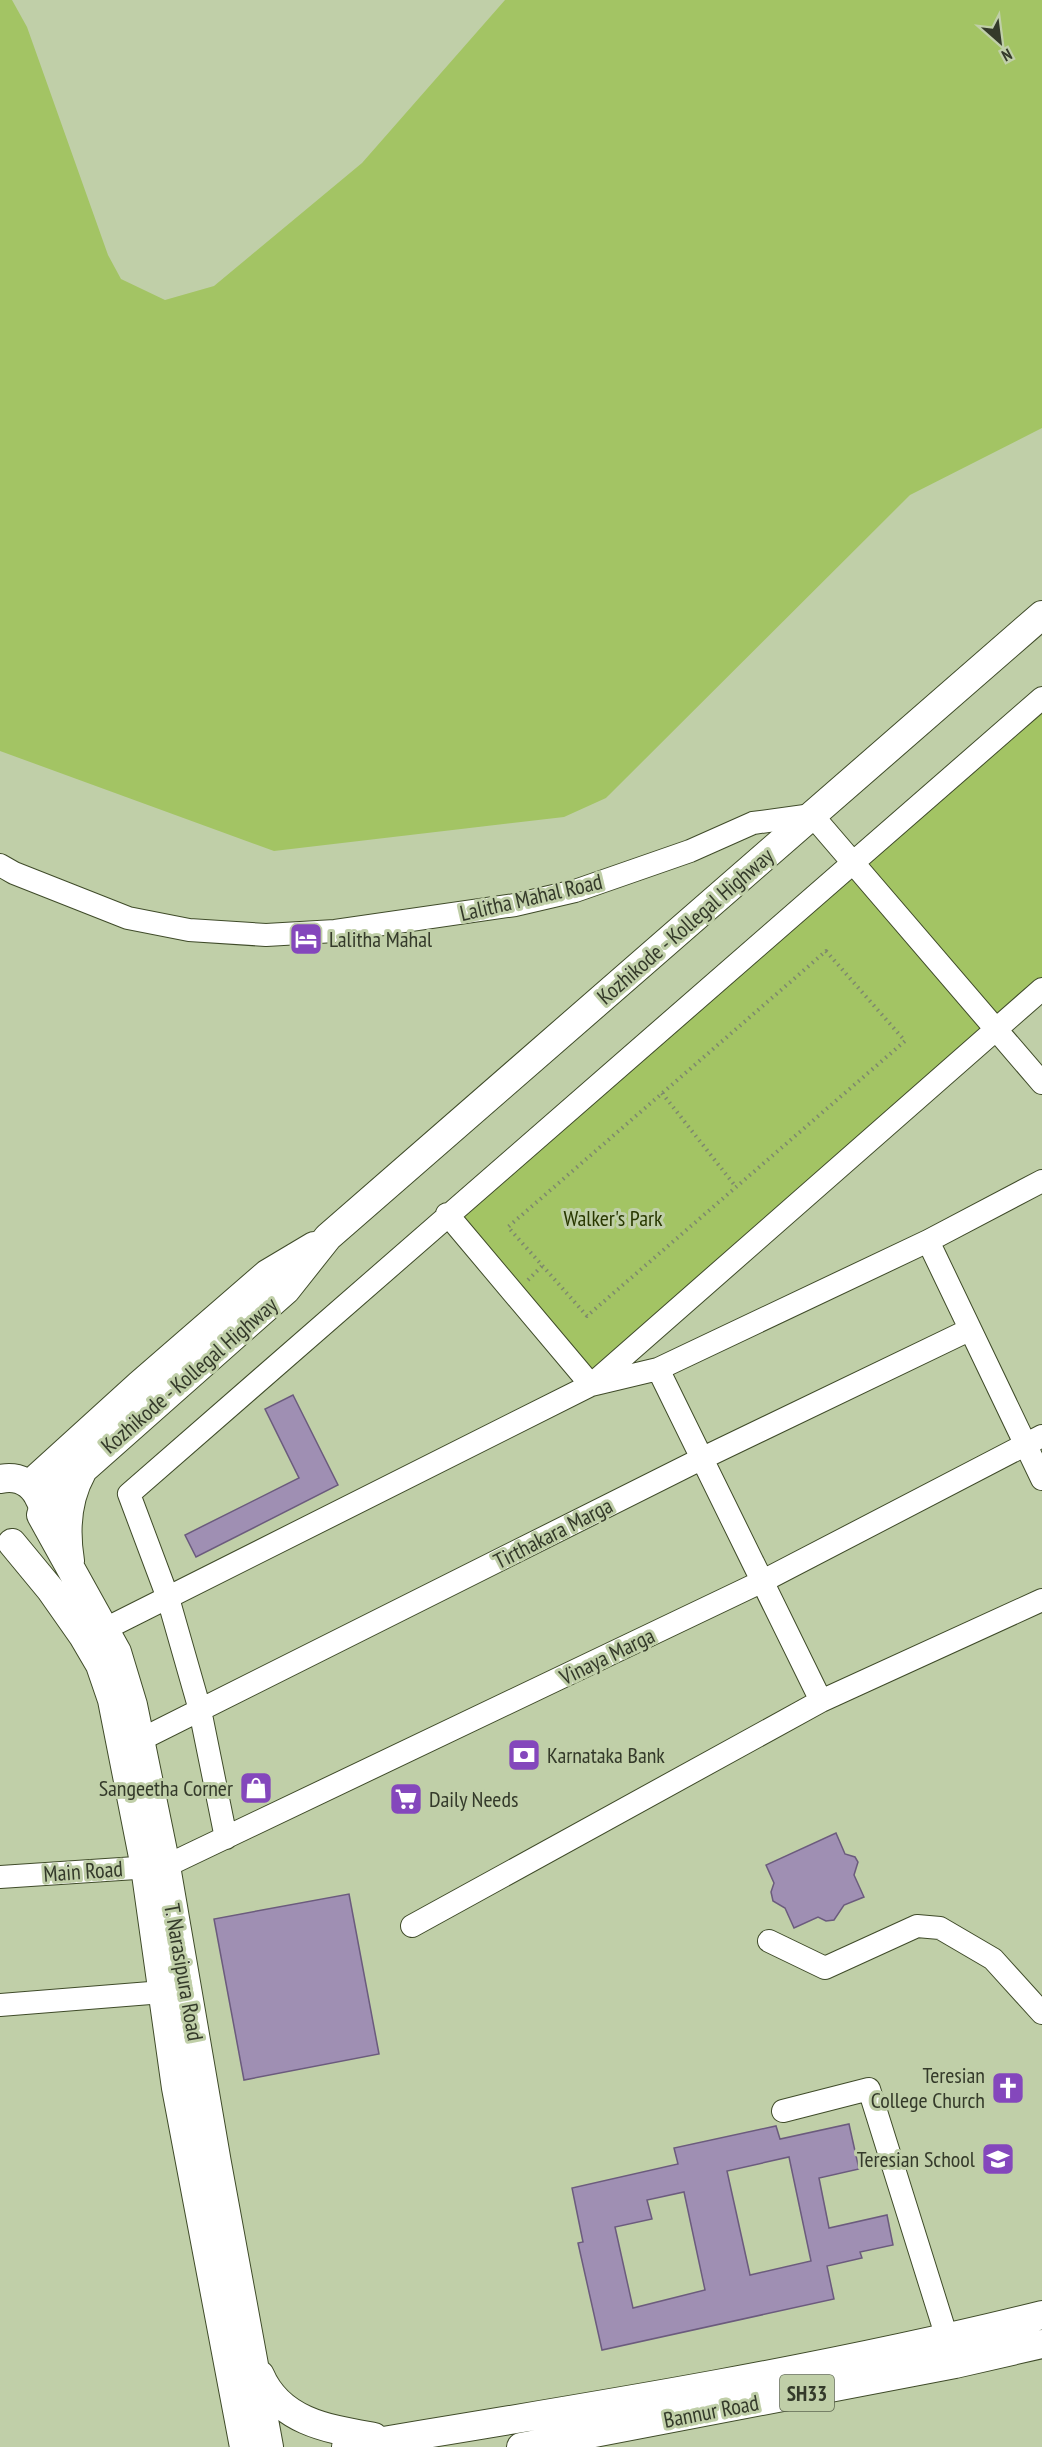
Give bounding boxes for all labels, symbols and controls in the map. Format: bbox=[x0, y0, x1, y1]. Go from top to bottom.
north arrow bbox=[970, 12, 1030, 72]
text: N bbox=[999, 44, 1016, 66]
street label: Kozhikode - Kollegal Highway bbox=[591, 841, 779, 1010]
street label: Lalitha Mahal Road bbox=[457, 867, 605, 927]
hotel icon: Lalitha Mahal bbox=[288, 921, 324, 957]
place label: Lalitha Mahal bbox=[329, 925, 433, 953]
park label: Walker's Park bbox=[563, 1204, 663, 1232]
street label: Kozhikode - Kollegal Highway bbox=[95, 1290, 283, 1459]
street label: Tirthakara Marga bbox=[489, 1491, 617, 1575]
street label: Vinaya Marga bbox=[554, 1621, 659, 1691]
bank icon: Karnataka Bank bbox=[506, 1737, 542, 1773]
place label: Karnataka Bank bbox=[547, 1741, 665, 1769]
shop icon: Sangeetha Corner bbox=[238, 1770, 274, 1806]
place label: Sangeetha Corner bbox=[99, 1774, 233, 1802]
supermarket icon: Daily Needs bbox=[388, 1781, 424, 1817]
place label: Daily Needs bbox=[429, 1785, 518, 1813]
street label: Main Road bbox=[42, 1854, 124, 1888]
street label: T. Narasipura Road bbox=[158, 1901, 210, 2043]
place label: Teresian College Church bbox=[871, 2061, 985, 2114]
church icon: Teresian College Church bbox=[990, 2070, 1026, 2106]
school or university icon: Teresian School bbox=[980, 2141, 1016, 2177]
place label: Teresian School bbox=[857, 2145, 976, 2173]
road number: SH33 bbox=[780, 2375, 834, 2411]
street label: Bannur Road bbox=[661, 2388, 761, 2434]

